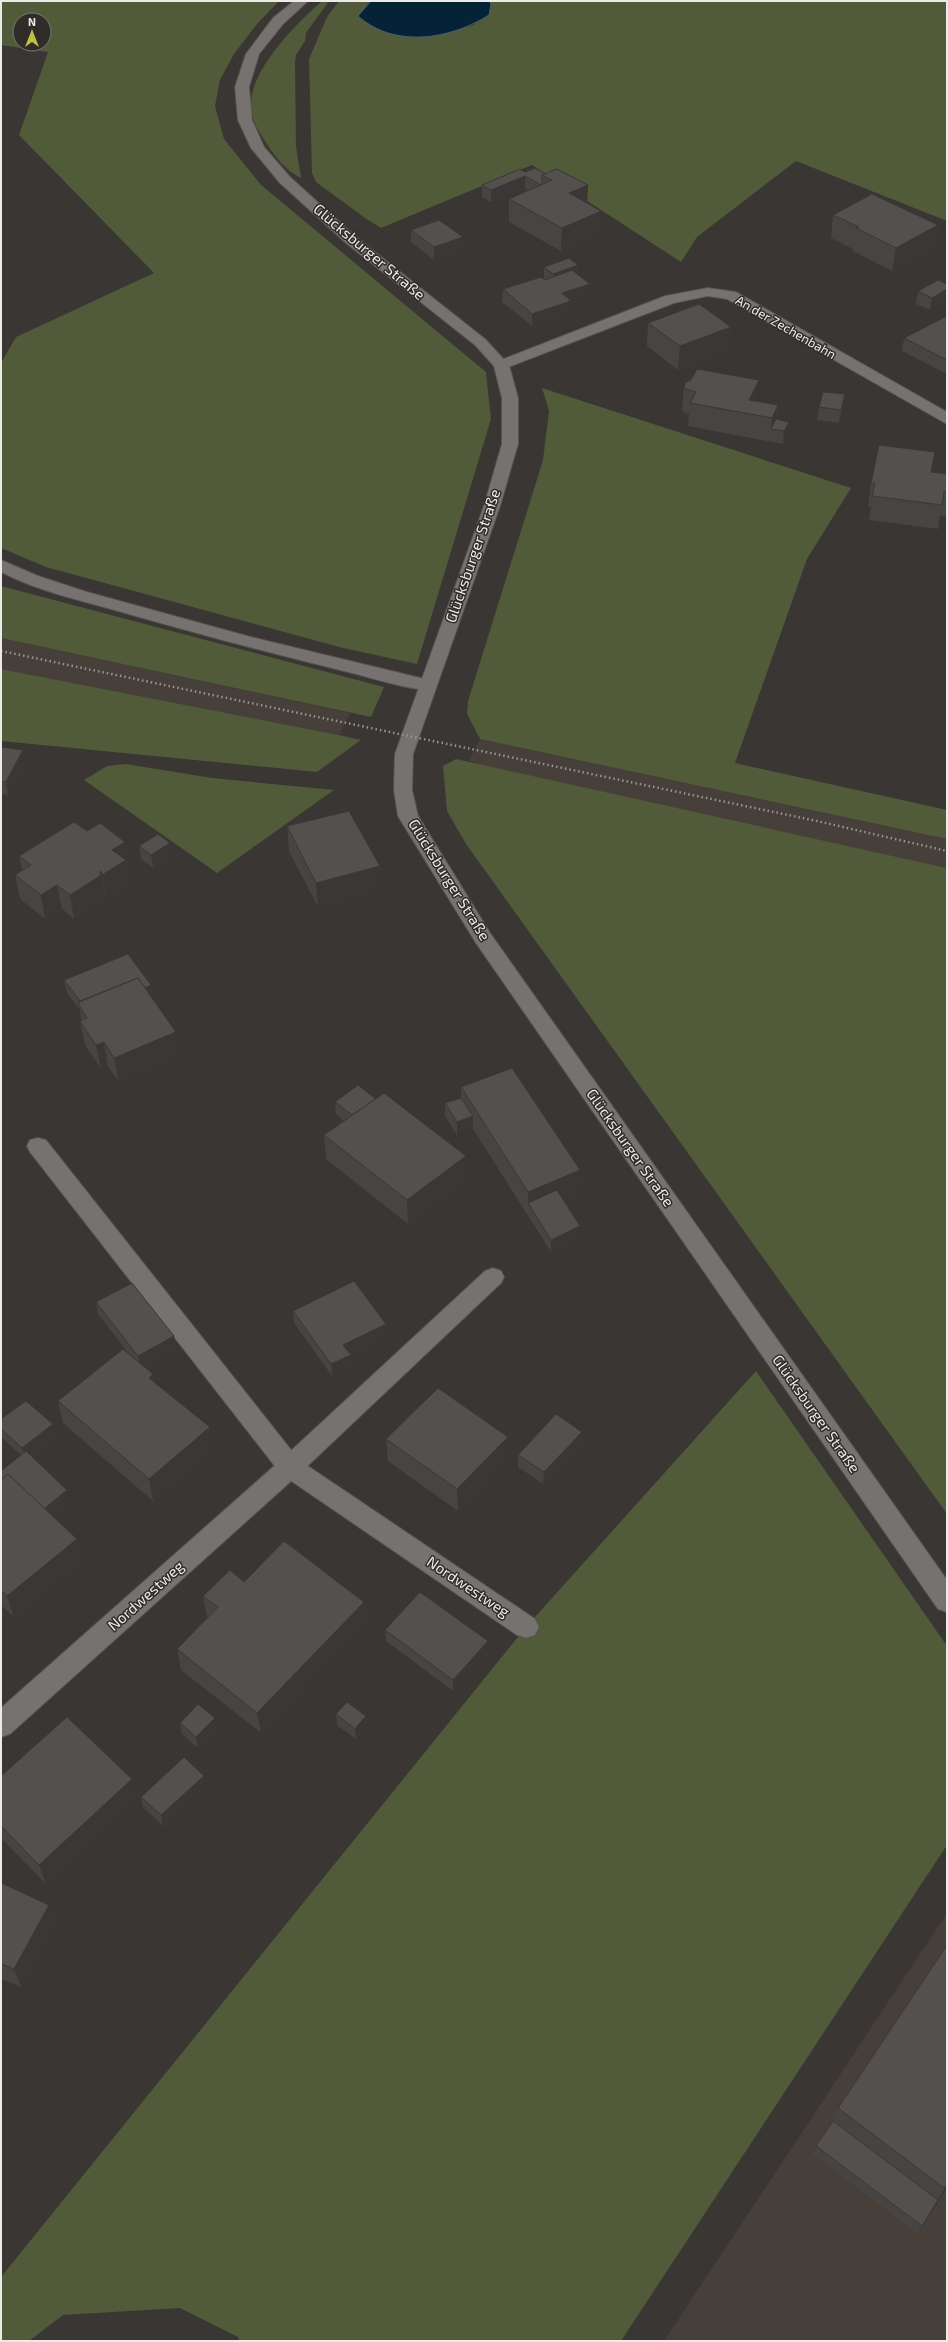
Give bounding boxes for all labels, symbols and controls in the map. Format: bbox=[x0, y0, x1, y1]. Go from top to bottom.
north arrow bbox=[12, 12, 52, 52]
text: N bbox=[28, 15, 36, 28]
street label: Glücksburger Straße bbox=[310, 199, 429, 303]
street label: An der Zechenbahn bbox=[733, 292, 839, 362]
street label: Glücksburger Straße bbox=[441, 487, 503, 625]
street label: Glücksburger Straße bbox=[405, 815, 495, 944]
street label: Glücksburger Straße bbox=[583, 1085, 678, 1210]
street label: Glücksburger Straße bbox=[769, 1351, 864, 1476]
street label: Nordwestweg bbox=[424, 1552, 514, 1621]
street label: Nordwestweg bbox=[104, 1556, 187, 1634]

